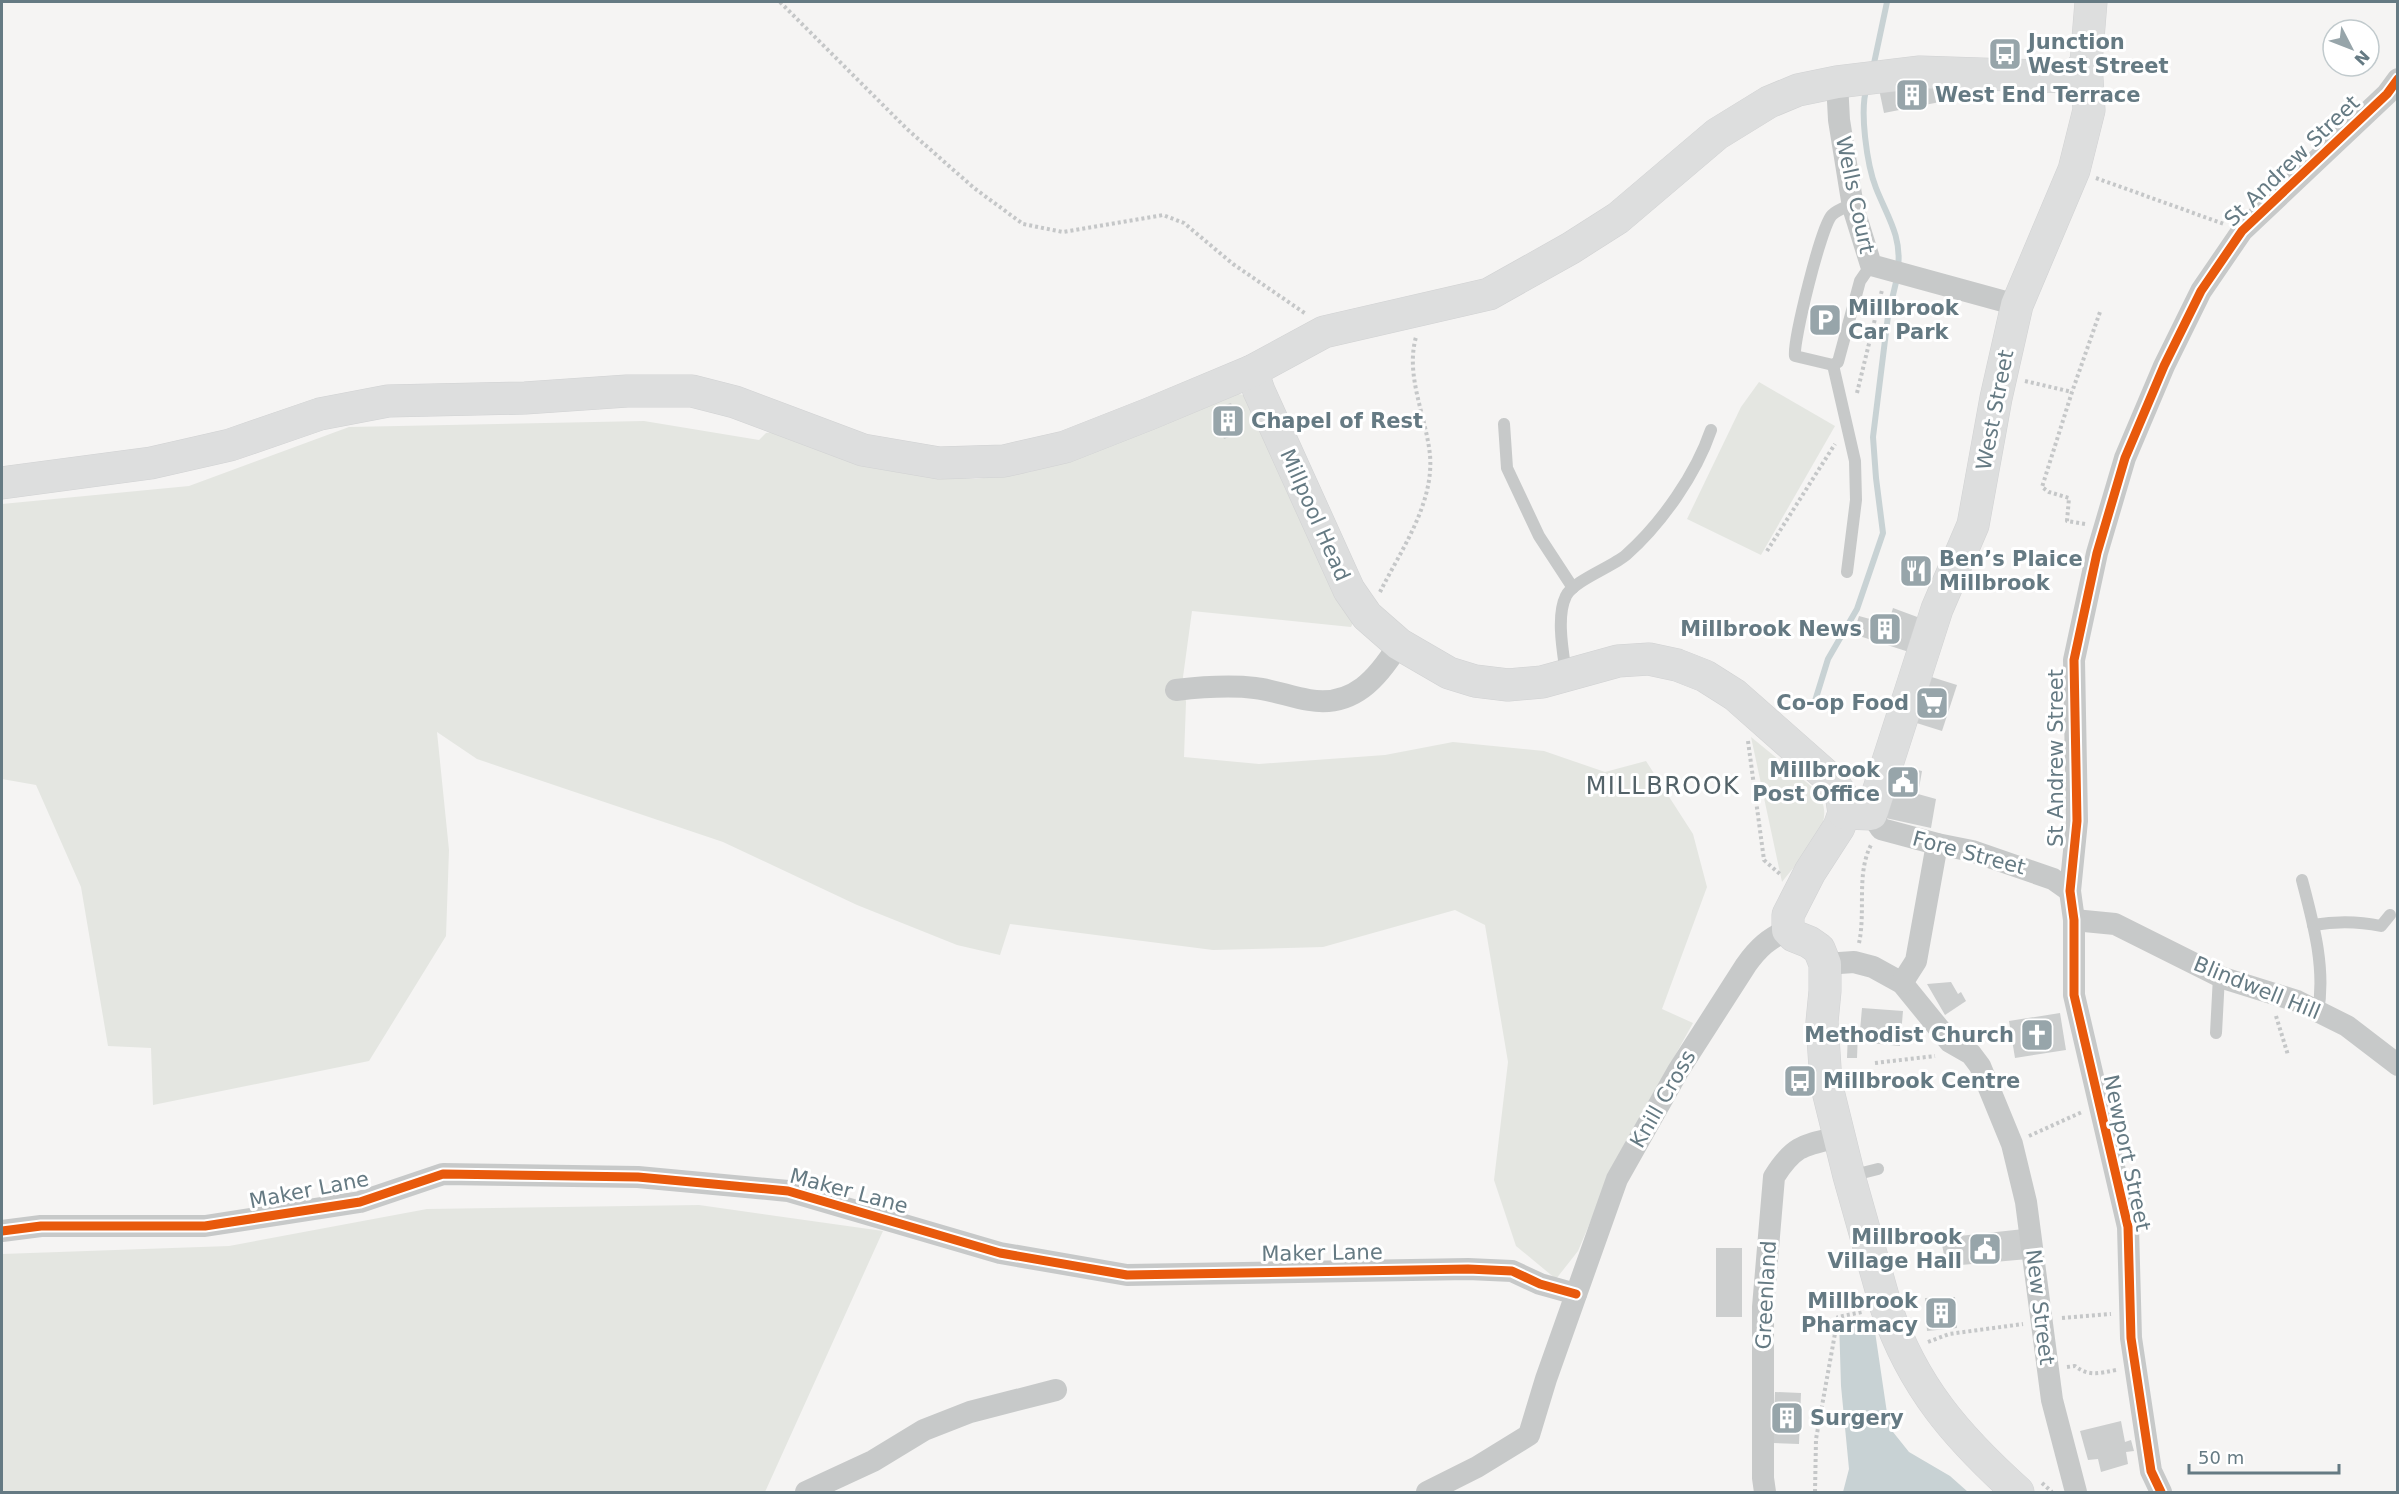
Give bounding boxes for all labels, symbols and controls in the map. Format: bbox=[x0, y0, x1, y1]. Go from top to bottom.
north arrow bbox=[2321, 18, 2381, 78]
place label: Junction West Street bbox=[2026, 30, 2169, 78]
bus stop icon: Junction West Street bbox=[1987, 36, 2023, 72]
text: N bbox=[2350, 46, 2373, 69]
building icon: West End Terrace bbox=[1894, 77, 1930, 113]
place label: West End Terrace bbox=[1935, 83, 2141, 107]
street label: St Andrew Street bbox=[2220, 91, 2364, 231]
street label: Wells Court bbox=[1831, 134, 1879, 256]
place label: Millbrook Car Park bbox=[1848, 296, 1960, 344]
parking icon: Millbrook Car Park bbox=[1807, 302, 1843, 338]
street label: West Street bbox=[1972, 348, 2018, 472]
building icon: Chapel of Rest bbox=[1210, 403, 1246, 439]
place label: Chapel of Rest bbox=[1251, 409, 1423, 433]
street label: Millpool Head bbox=[1275, 445, 1355, 585]
place label: Ben’s Plaice Millbrook bbox=[1939, 547, 2083, 595]
restaurant icon: Ben’s Plaice Millbrook bbox=[1898, 553, 1934, 589]
building icon: Millbrook News bbox=[1867, 611, 1903, 647]
place label: Millbrook News bbox=[1680, 617, 1862, 641]
street label: St Andrew Street bbox=[2044, 669, 2068, 847]
supermarket icon: Co-op Food bbox=[1914, 685, 1950, 721]
place label: Co-op Food bbox=[1776, 691, 1909, 715]
place label: Millbrook Post Office bbox=[1752, 758, 1881, 806]
public building icon: Millbrook Post Office bbox=[1885, 764, 1921, 800]
district label: MILLBROOK bbox=[1586, 772, 1740, 800]
street label: Fore Street bbox=[1910, 826, 2028, 880]
street label: Blindwell Hill bbox=[2190, 952, 2324, 1024]
church icon: Methodist Church bbox=[2019, 1017, 2055, 1053]
place label: Methodist Church bbox=[1804, 1023, 2014, 1047]
street label: Knill Cross bbox=[1625, 1046, 1701, 1152]
bus stop icon: Millbrook Centre bbox=[1782, 1063, 1818, 1099]
place label: Millbrook Centre bbox=[1823, 1069, 2020, 1093]
street label: Newport Street bbox=[2099, 1073, 2155, 1233]
street label: Maker Lane bbox=[787, 1164, 911, 1218]
street label: Maker Lane bbox=[247, 1167, 371, 1213]
place label: Millbrook Village Hall bbox=[1828, 1225, 1963, 1273]
public building icon: Millbrook Village Hall bbox=[1967, 1231, 2003, 1267]
street label: Maker Lane bbox=[1261, 1240, 1383, 1266]
street label: Greenland bbox=[1751, 1240, 1781, 1350]
street label: New Street bbox=[2021, 1248, 2059, 1366]
place label: Millbrook Pharmacy bbox=[1801, 1289, 1919, 1337]
building icon: Millbrook Pharmacy bbox=[1923, 1295, 1959, 1331]
building icon: Surgery bbox=[1769, 1400, 1805, 1436]
place label: Surgery bbox=[1810, 1406, 1904, 1430]
scale bar bbox=[2189, 1437, 2339, 1475]
text: 50 m bbox=[2198, 1447, 2244, 1468]

